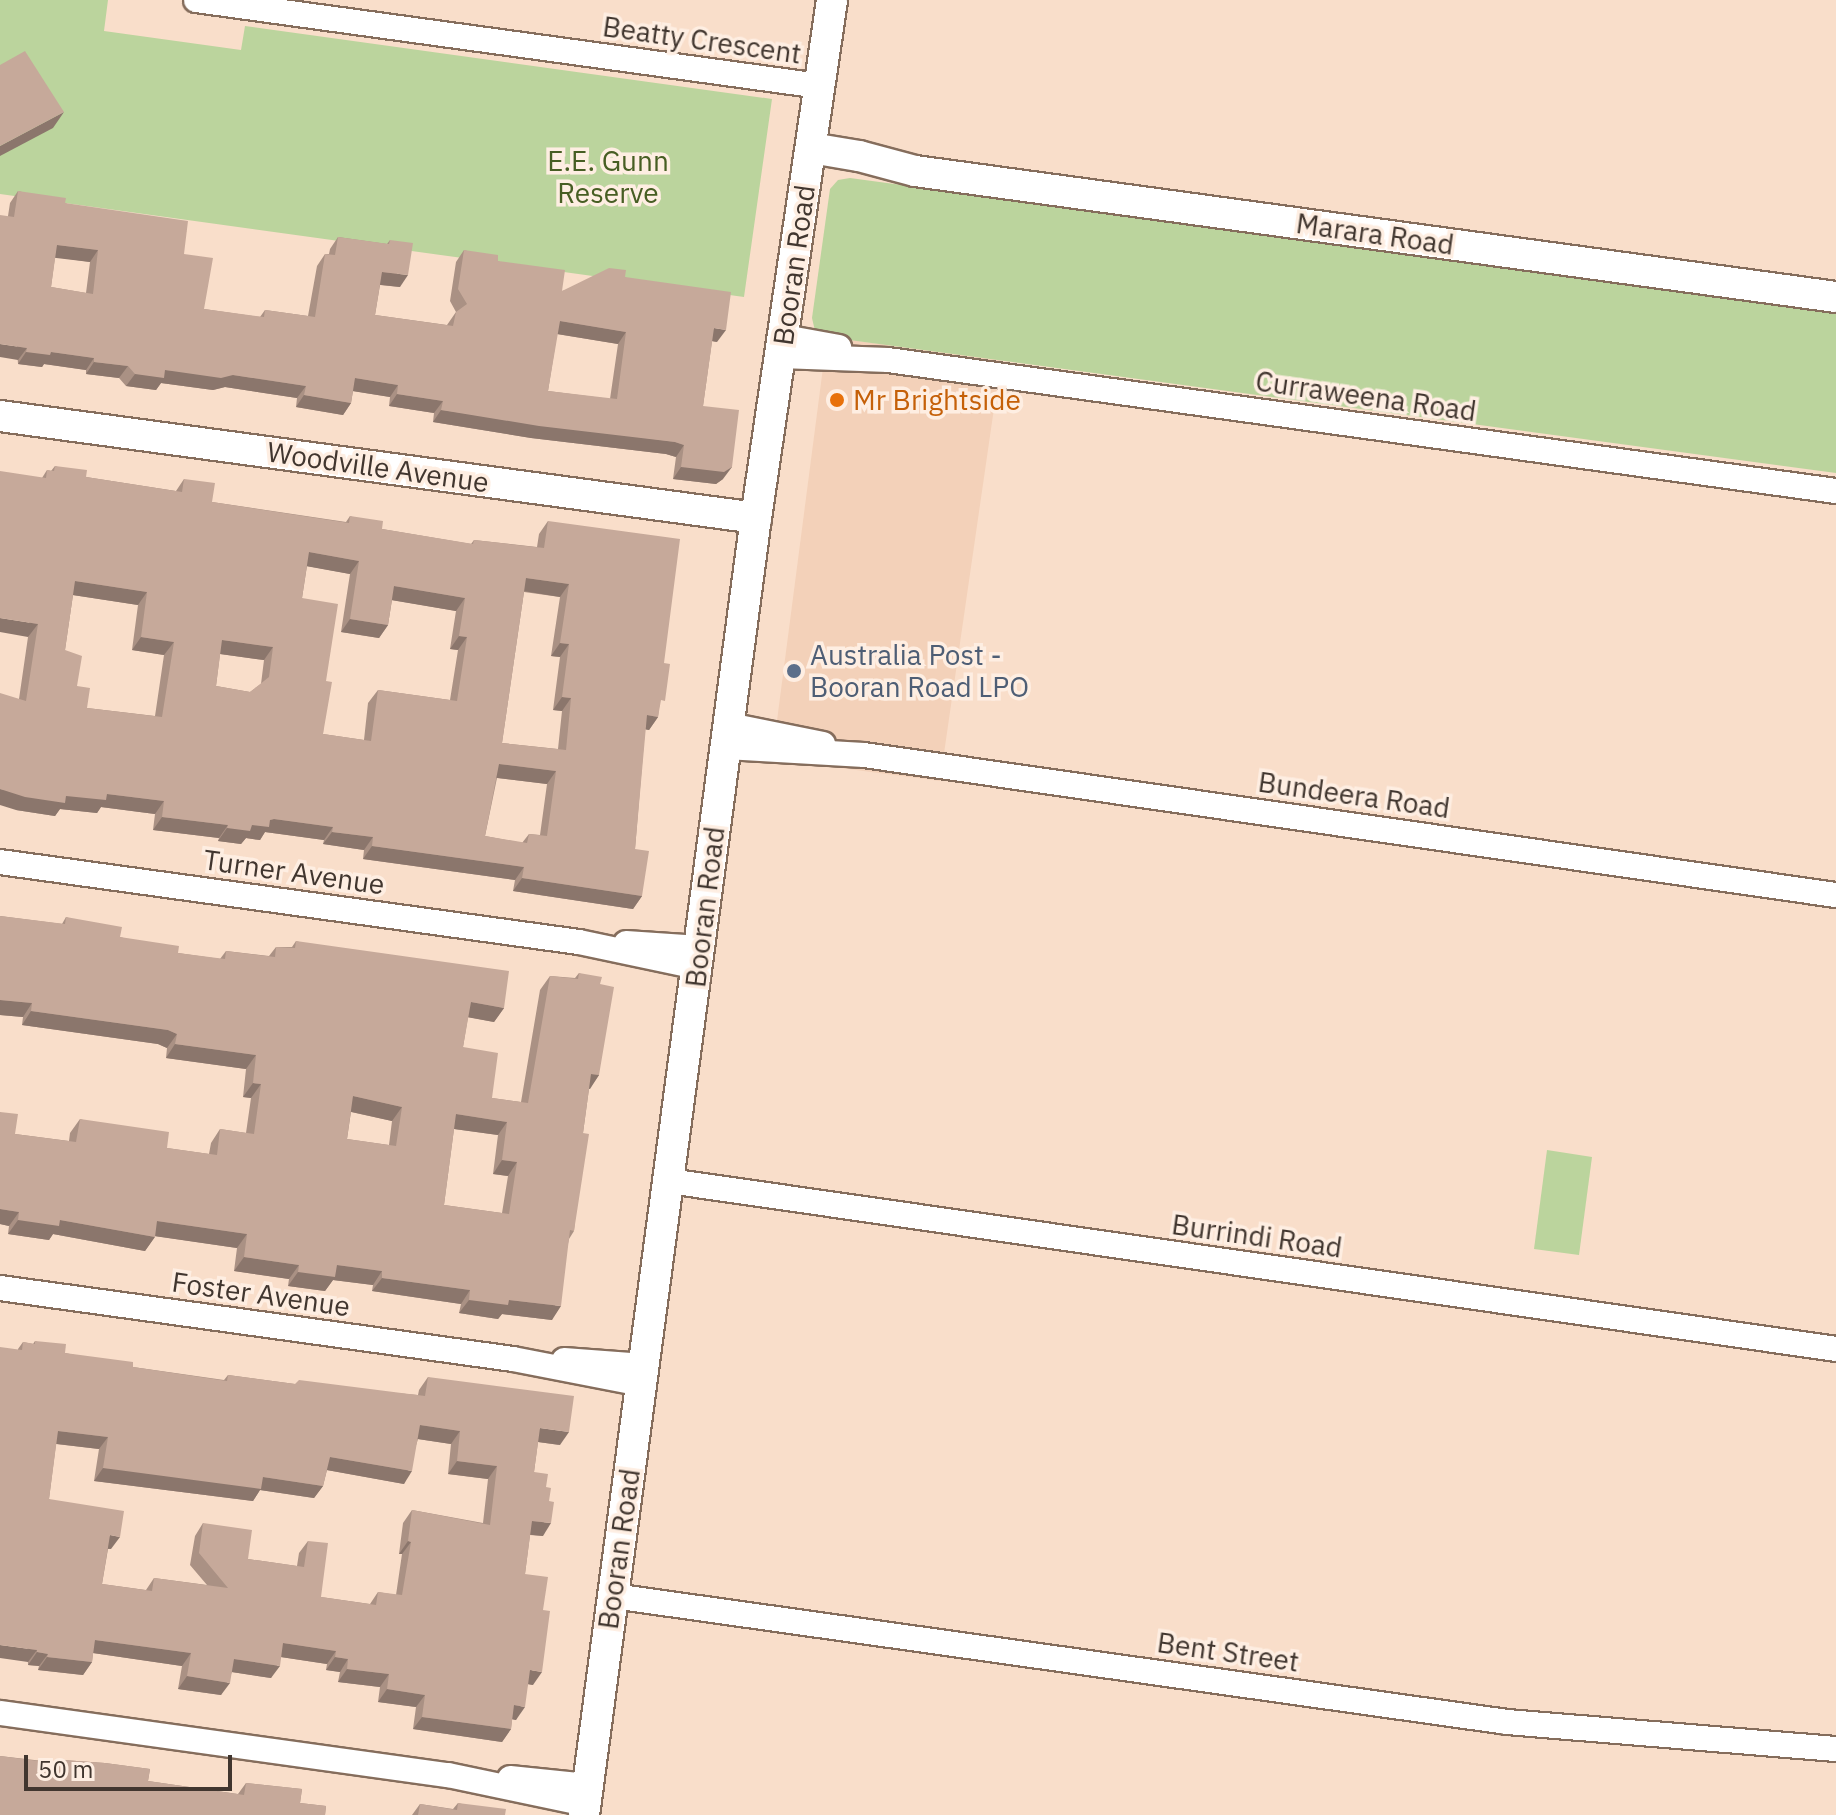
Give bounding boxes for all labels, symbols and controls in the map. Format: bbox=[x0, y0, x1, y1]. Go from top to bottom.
street label: Beatty Crescent bbox=[601, 9, 803, 71]
park label: E.E. Gunn Reserve bbox=[547, 144, 669, 210]
street label: Booran Road bbox=[766, 183, 822, 347]
street label: Marara Road bbox=[1294, 206, 1456, 262]
street label: Curraweena Road bbox=[1253, 364, 1479, 428]
place label: Mr Brightside bbox=[853, 383, 1021, 417]
marker: Mr Brightside bbox=[828, 391, 846, 409]
street label: Woodville Avenue bbox=[265, 435, 491, 499]
place label: Australia Post - Booran Road LPO bbox=[810, 638, 1029, 704]
marker: Australia Post - Booran Road LPO bbox=[785, 662, 803, 680]
street label: Bundeera Road bbox=[1256, 765, 1452, 825]
street label: Booran Road bbox=[678, 825, 732, 989]
street label: Turner Avenue bbox=[201, 843, 387, 901]
street label: Burrindi Road bbox=[1170, 1207, 1344, 1265]
street label: Foster Avenue bbox=[170, 1265, 352, 1323]
street label: Booran Road bbox=[591, 1467, 647, 1631]
street label: Bent Street bbox=[1155, 1625, 1301, 1679]
scale bar bbox=[28, 1739, 236, 1789]
text: 50 m bbox=[38, 1753, 93, 1785]

